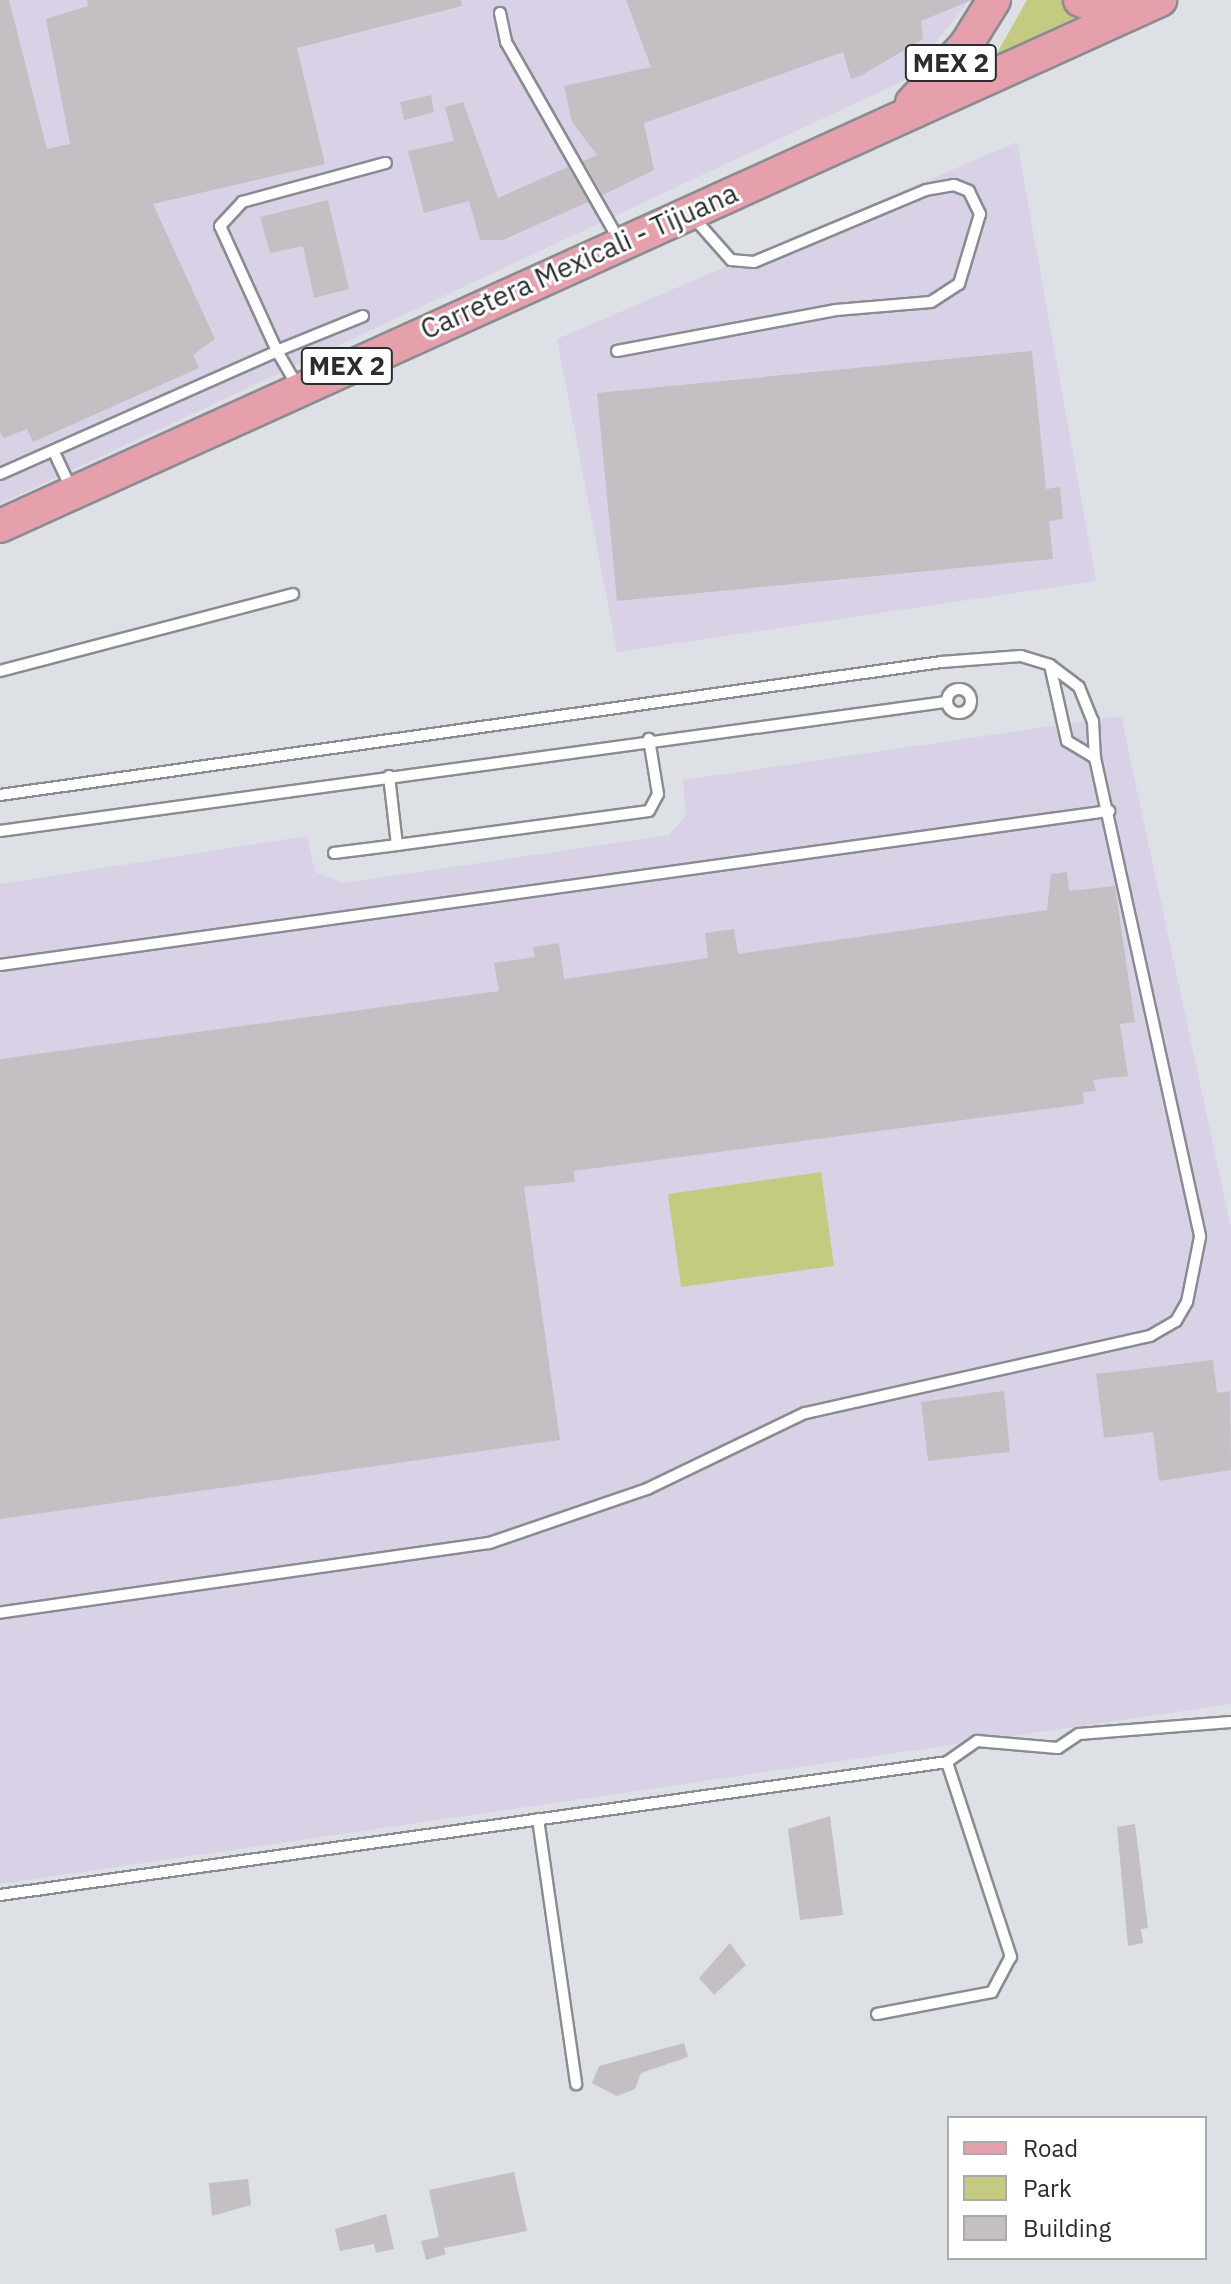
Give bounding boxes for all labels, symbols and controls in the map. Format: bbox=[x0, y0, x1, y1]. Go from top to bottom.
road number: MEX 2 bbox=[903, 41, 999, 85]
street label: Carretera Mexicali - Tijuana bbox=[415, 176, 743, 346]
road number: MEX 2 bbox=[299, 344, 395, 388]
legend bbox=[947, 2116, 1207, 2260]
text: Road bbox=[1023, 2132, 1078, 2164]
text: Park bbox=[1023, 2172, 1072, 2204]
text: Building bbox=[1023, 2212, 1111, 2244]

